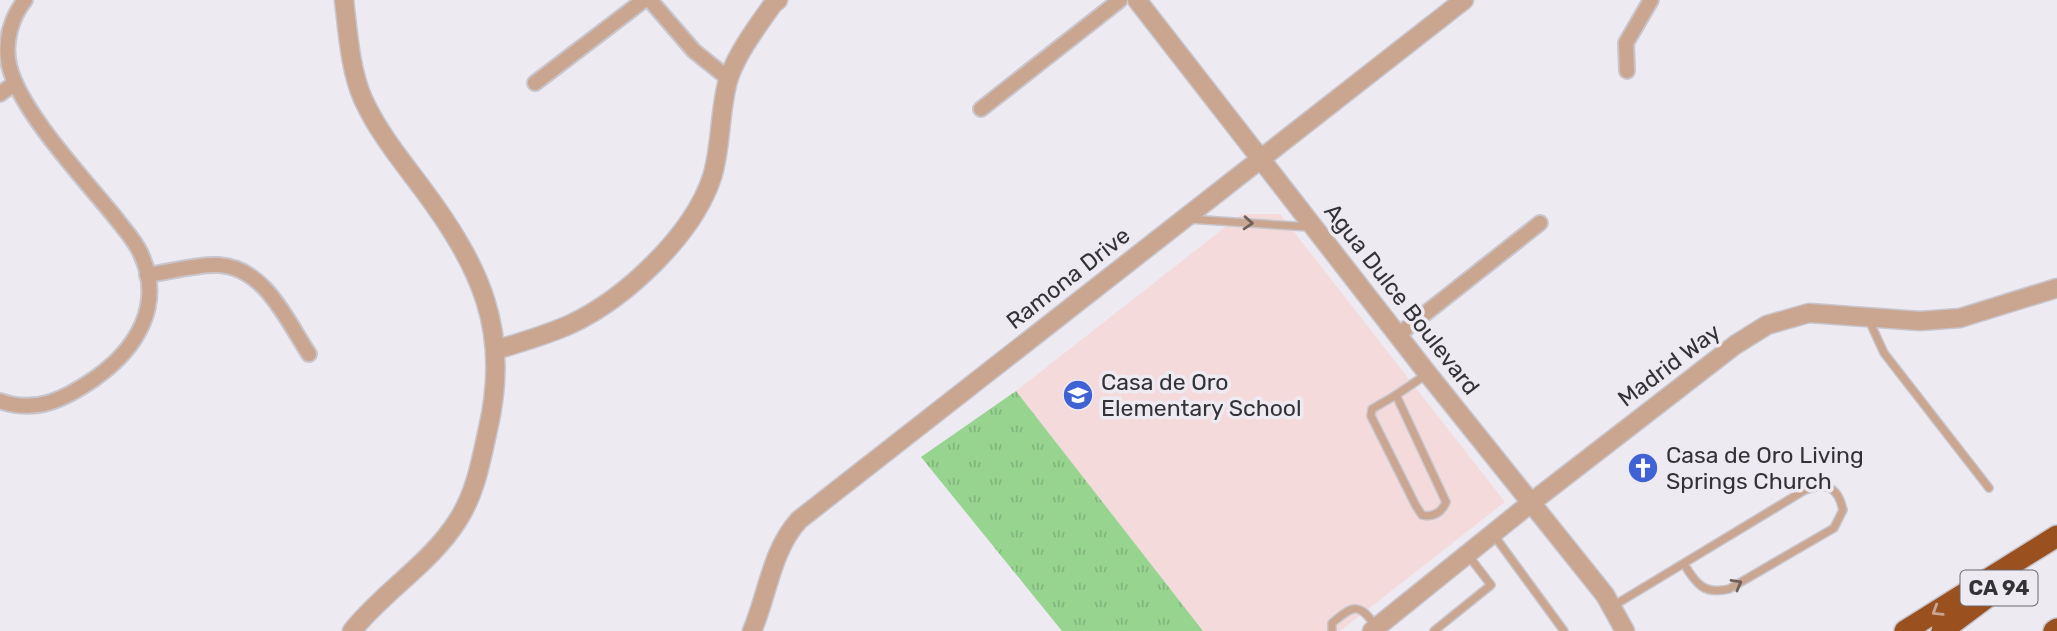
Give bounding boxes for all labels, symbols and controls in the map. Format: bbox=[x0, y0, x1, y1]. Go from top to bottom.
street label: Agua Dulce Boulevard bbox=[1319, 198, 1485, 400]
one-way arrow bbox=[1243, 215, 1254, 230]
street label: Ramona Drive bbox=[1001, 221, 1135, 335]
street label: Madrid Way bbox=[1612, 317, 1726, 413]
place label: Casa de Oro Elementary School bbox=[1101, 368, 1302, 422]
school or university icon: Casa de Oro Elementary School bbox=[1061, 378, 1095, 412]
place label: Casa de Oro Living Springs Church bbox=[1666, 441, 1864, 495]
church icon: Casa de Oro Living Springs Church bbox=[1626, 451, 1660, 485]
road number: CA 94 bbox=[1960, 570, 2038, 606]
one-way arrow bbox=[1730, 579, 1743, 592]
one-way arrow bbox=[1931, 603, 1944, 616]

